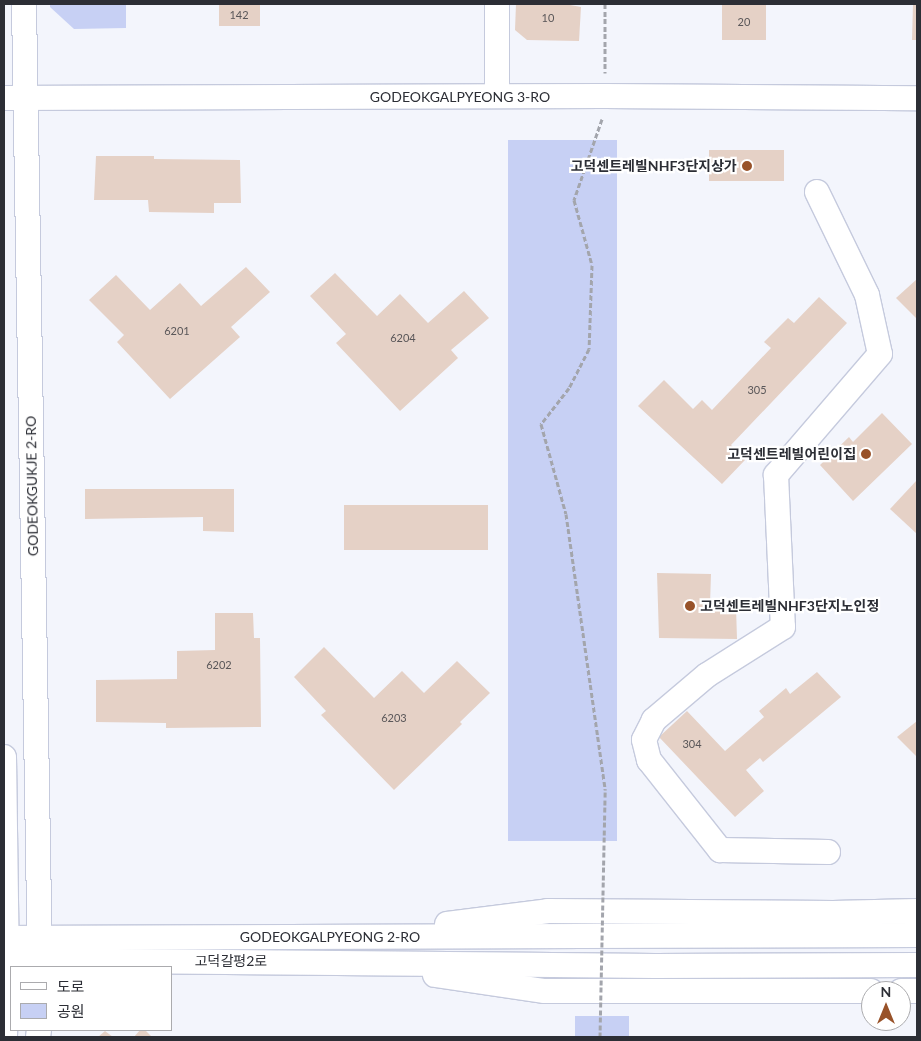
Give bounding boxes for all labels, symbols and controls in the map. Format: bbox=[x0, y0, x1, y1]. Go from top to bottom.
house number: 142 bbox=[229, 8, 249, 22]
house number: 10 bbox=[542, 11, 554, 25]
house number: 20 bbox=[738, 15, 750, 29]
street label: GODEOKGALPYEONG 3-RO bbox=[370, 89, 550, 105]
place label: 고덕센트레빌NHF3단지상가 bbox=[571, 158, 737, 174]
marker: 고덕센트레빌NHF3단지상가 bbox=[741, 160, 753, 172]
house number: 6201 bbox=[164, 324, 190, 338]
house number: 6204 bbox=[390, 331, 416, 345]
house number: 305 bbox=[747, 383, 767, 397]
street label: GODEOKGUKJE 2-RO bbox=[22, 416, 42, 556]
place label: 고덕센트레빌어린이집 bbox=[727, 446, 856, 462]
marker: 고덕센트레빌어린이집 bbox=[860, 448, 872, 460]
place label: 고덕센트레빌NHF3단지노인정 bbox=[700, 598, 879, 614]
marker: 고덕센트레빌NHF3단지노인정 bbox=[684, 600, 696, 612]
house number: 6202 bbox=[206, 658, 232, 672]
house number: 6203 bbox=[381, 711, 407, 725]
house number: 304 bbox=[682, 737, 702, 751]
street label: GODEOKGALPYEONG 2-RO bbox=[240, 929, 420, 945]
street label: 고덕갈평2로 bbox=[195, 953, 267, 969]
legend bbox=[10, 966, 172, 1031]
text: 도로 bbox=[57, 977, 85, 995]
north arrow bbox=[861, 981, 911, 1031]
text: N bbox=[881, 983, 891, 1000]
text: 공원 bbox=[57, 1002, 85, 1020]

